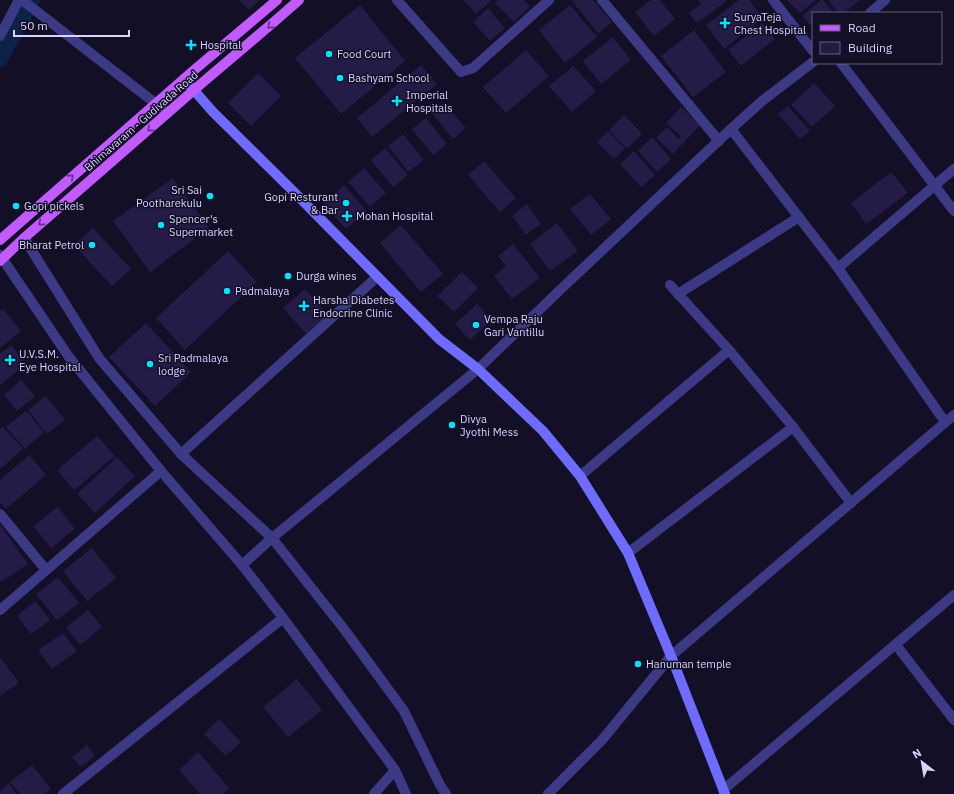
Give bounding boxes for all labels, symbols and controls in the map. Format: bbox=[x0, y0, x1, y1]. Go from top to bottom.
place label: SuryaTeja Chest Hospital bbox=[734, 10, 806, 37]
scale bar bbox=[14, 12, 129, 38]
legend bbox=[812, 12, 942, 64]
marker: SuryaTeja Chest Hospital bbox=[719, 17, 731, 29]
text: 50 m bbox=[20, 18, 48, 33]
text: Road bbox=[848, 20, 876, 35]
one-way arrow bbox=[267, 22, 274, 29]
place label: Hospital bbox=[200, 38, 241, 52]
marker: Hospital bbox=[185, 39, 197, 51]
text: Building bbox=[848, 40, 893, 55]
place label: Food Court bbox=[337, 47, 391, 61]
marker: Food Court bbox=[324, 49, 334, 59]
street label: Bhimavaram - Gudivada Road bbox=[81, 68, 201, 174]
place label: Bashyam School bbox=[348, 71, 429, 85]
marker: Bashyam School bbox=[335, 73, 345, 83]
place label: Imperial Hospitals bbox=[406, 88, 453, 115]
marker: Imperial Hospitals bbox=[391, 95, 403, 107]
one-way arrow bbox=[147, 124, 154, 131]
one-way arrow bbox=[67, 175, 74, 182]
place label: Sri Sai Pootharekulu bbox=[136, 183, 202, 210]
place label: Gopi Resturant & Bar bbox=[264, 190, 338, 217]
marker: Sri Sai Pootharekulu bbox=[205, 191, 215, 201]
marker: Gopi Resturant & Bar bbox=[341, 198, 351, 208]
place label: Gopi pickels bbox=[24, 199, 84, 213]
marker: Gopi pickels bbox=[11, 201, 21, 211]
place label: Mohan Hospital bbox=[356, 209, 433, 223]
marker: Mohan Hospital bbox=[341, 210, 353, 222]
place label: Spencer's Supermarket bbox=[169, 212, 233, 239]
one-way arrow bbox=[38, 219, 46, 226]
marker: Spencer's Supermarket bbox=[156, 220, 166, 230]
place label: Bharat Petrol bbox=[19, 238, 84, 252]
marker: Bharat Petrol bbox=[87, 240, 97, 250]
place label: Durga wines bbox=[296, 269, 357, 283]
marker: Durga wines bbox=[283, 271, 293, 281]
place label: Padmalaya bbox=[235, 284, 289, 298]
marker: Padmalaya bbox=[222, 286, 232, 296]
place label: Harsha Diabetes Endocrine Clinic bbox=[313, 293, 394, 320]
marker: Harsha Diabetes Endocrine Clinic bbox=[298, 300, 310, 312]
place label: Vempa Raju Gari Vantillu bbox=[484, 312, 544, 339]
marker: Vempa Raju Gari Vantillu bbox=[471, 320, 481, 330]
place label: U.V.S.M. Eye Hospital bbox=[19, 347, 81, 374]
place label: Sri Padmalaya lodge bbox=[158, 351, 228, 378]
marker: U.V.S.M. Eye Hospital bbox=[4, 354, 16, 366]
marker: Sri Padmalaya lodge bbox=[145, 359, 155, 369]
place label: Divya Jyothi Mess bbox=[460, 412, 518, 439]
marker: Divya Jyothi Mess bbox=[447, 420, 457, 430]
place label: Hanuman temple bbox=[646, 657, 731, 671]
marker: Hanuman temple bbox=[633, 659, 643, 669]
north arrow bbox=[902, 742, 942, 782]
text: N bbox=[910, 745, 924, 761]

